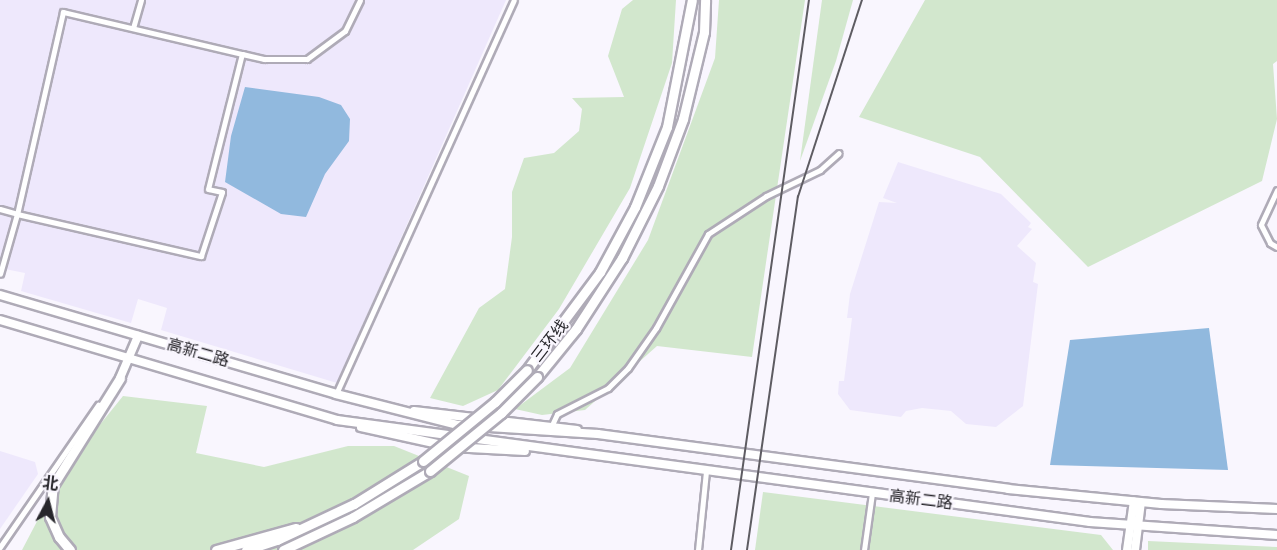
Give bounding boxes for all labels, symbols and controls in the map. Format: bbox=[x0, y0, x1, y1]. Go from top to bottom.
street label: 三环线 bbox=[528, 316, 572, 366]
street label: 高新二路 bbox=[165, 335, 231, 371]
north arrow bbox=[18, 472, 78, 532]
text: 北 bbox=[41, 473, 59, 495]
street label: 高新二路 bbox=[888, 487, 954, 513]

